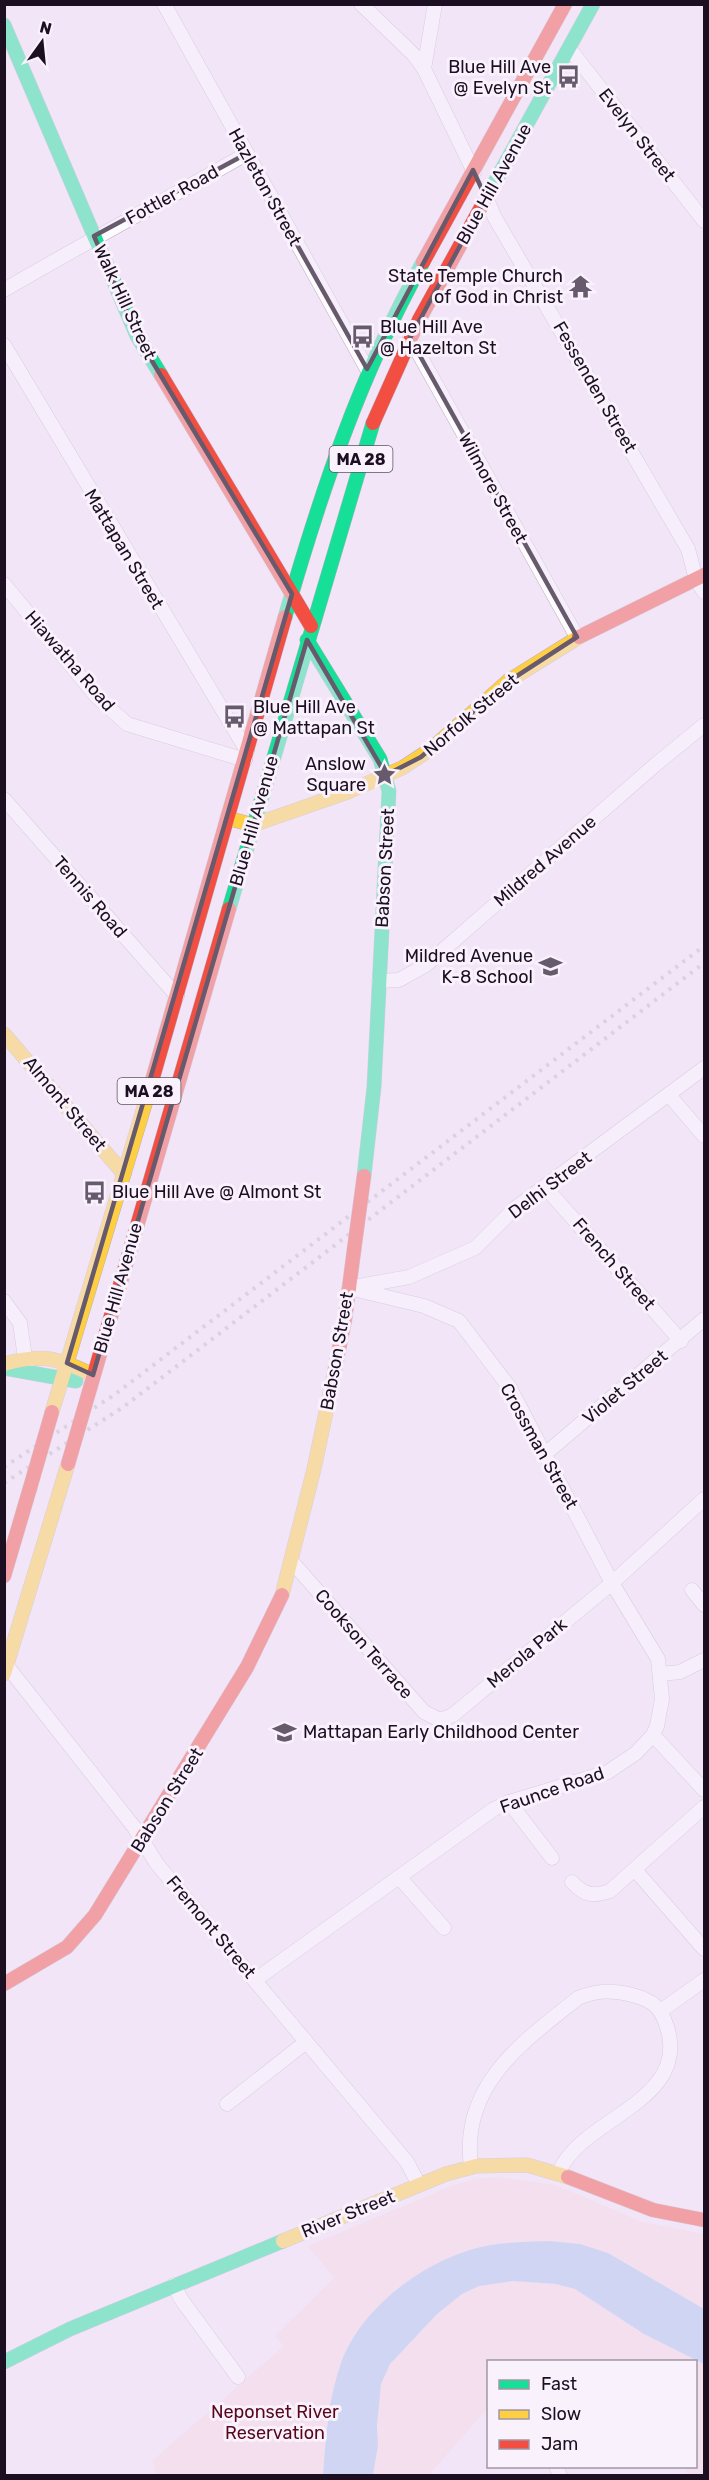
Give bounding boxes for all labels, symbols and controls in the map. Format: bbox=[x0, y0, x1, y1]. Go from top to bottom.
north arrow bbox=[12, 12, 72, 72]
text: N bbox=[38, 17, 54, 39]
place label: Blue Hill Ave @ Evelyn St bbox=[448, 56, 551, 99]
bus stop icon: Blue Hill Ave @ Evelyn St bbox=[556, 64, 582, 90]
street label: Evelyn Street bbox=[594, 84, 680, 186]
street label: Blue Hill Avenue bbox=[452, 120, 536, 248]
street label: Hazleton Street bbox=[224, 124, 306, 250]
street label: Fottler Road bbox=[122, 161, 222, 229]
street label: Walk Hill Street bbox=[89, 241, 161, 363]
place label: State Temple Church of God in Christ bbox=[388, 265, 563, 308]
temple icon: State Temple Church of God in Christ bbox=[568, 273, 594, 299]
place label: Blue Hill Ave @ Hazelton St bbox=[380, 316, 497, 359]
street label: Fessenden Street bbox=[549, 317, 641, 457]
bus stop icon: Blue Hill Ave @ Hazelton St bbox=[349, 324, 375, 350]
street label: Wilmore Street bbox=[454, 429, 532, 547]
road number: MA 28 bbox=[330, 446, 392, 472]
street label: Mattapan Street bbox=[80, 485, 168, 613]
street label: Hiawatha Road bbox=[20, 606, 120, 716]
street label: Norfolk Street bbox=[419, 669, 523, 761]
place label: Blue Hill Ave @ Mattapan St bbox=[253, 696, 375, 739]
bus stop icon: Blue Hill Ave @ Mattapan St bbox=[222, 704, 248, 730]
street label: Blue Hill Avenue bbox=[225, 753, 283, 889]
place label: Anslow Square bbox=[305, 753, 366, 796]
place icon: Anslow Square bbox=[371, 761, 397, 787]
street label: Babson Street bbox=[371, 808, 399, 928]
street label: Mildred Avenue bbox=[489, 811, 601, 911]
street label: Tennis Road bbox=[49, 852, 131, 942]
place label: Mildred Avenue K-8 School bbox=[405, 945, 533, 988]
school or university icon: Mildred Avenue K-8 School bbox=[538, 953, 564, 979]
street label: Almont Street bbox=[19, 1052, 111, 1156]
road number: MA 28 bbox=[118, 1078, 180, 1104]
street label: Delhi Street bbox=[504, 1147, 596, 1223]
bus stop icon: Blue Hill Ave @ Almont St bbox=[81, 1179, 107, 1205]
place label: Blue Hill Ave @ Almont St bbox=[112, 1181, 321, 1203]
street label: French Street bbox=[568, 1213, 660, 1315]
street label: Blue Hill Avenue bbox=[89, 1220, 147, 1356]
street label: Babson Street bbox=[316, 1290, 358, 1412]
street label: Violet Street bbox=[578, 1345, 672, 1429]
street label: Crossman Street bbox=[495, 1379, 583, 1513]
street label: Cookson Terrace bbox=[310, 1585, 418, 1703]
street label: Merola Park bbox=[483, 1613, 572, 1693]
school or university icon: Mattapan Early Childhood Center bbox=[272, 1719, 298, 1745]
place label: Mattapan Early Childhood Center bbox=[303, 1721, 579, 1743]
street label: Babson Street bbox=[126, 1743, 208, 1857]
street label: Faunce Road bbox=[497, 1762, 607, 1818]
street label: Fremont Street bbox=[162, 1871, 260, 1983]
street label: River Street bbox=[298, 2185, 398, 2243]
legend bbox=[487, 2360, 697, 2468]
text: Fast bbox=[541, 2373, 577, 2395]
park label: Neponset River Reservation bbox=[211, 2401, 339, 2444]
text: Slow bbox=[541, 2403, 581, 2425]
text: Jam bbox=[541, 2433, 578, 2455]

